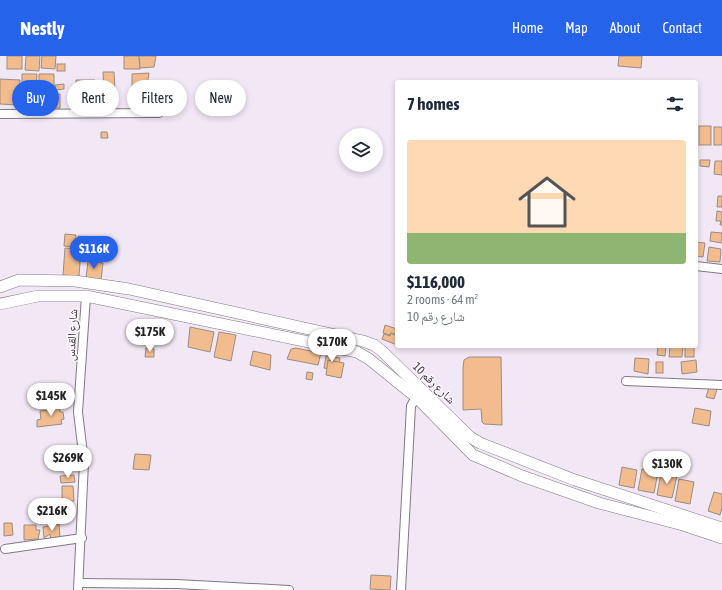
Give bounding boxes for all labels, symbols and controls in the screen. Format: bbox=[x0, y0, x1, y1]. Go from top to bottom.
text: Nestly bbox=[20, 17, 65, 39]
text: Home bbox=[512, 20, 543, 36]
text: Map bbox=[565, 20, 588, 36]
text: About bbox=[610, 20, 641, 36]
text: Contact bbox=[663, 20, 702, 36]
chip: Buy bbox=[12, 80, 59, 116]
chip: Rent bbox=[67, 80, 119, 116]
chip: Filters bbox=[127, 80, 187, 116]
chip: New bbox=[195, 80, 246, 116]
icon: filters bbox=[664, 93, 686, 115]
text: 7 homes bbox=[407, 94, 460, 114]
map controls bbox=[339, 128, 383, 172]
button: layers bbox=[339, 128, 383, 172]
icon: home bbox=[511, 166, 583, 238]
pin: $116K bbox=[66, 236, 122, 270]
text: $116K bbox=[79, 241, 109, 256]
text: $116,000 bbox=[407, 272, 465, 292]
text: 2 rooms · 64 m² bbox=[407, 292, 478, 307]
street label: شارع القدس bbox=[64, 308, 81, 362]
text: شارع رقم 10 bbox=[407, 309, 465, 324]
pin: $175K bbox=[122, 319, 178, 353]
text: $175K bbox=[135, 324, 165, 339]
pin: $170K bbox=[304, 329, 360, 363]
text: $170K bbox=[317, 334, 347, 349]
street label: شارع رقم 10 bbox=[409, 359, 458, 407]
pin: $145K bbox=[23, 383, 79, 417]
text: $145K bbox=[36, 388, 66, 403]
pin: $269K bbox=[40, 445, 96, 479]
text: $269K bbox=[53, 450, 83, 465]
pin: $130K bbox=[639, 451, 695, 485]
text: $130K bbox=[652, 456, 682, 471]
pin: $216K bbox=[24, 498, 80, 532]
text: $216K bbox=[37, 503, 67, 518]

